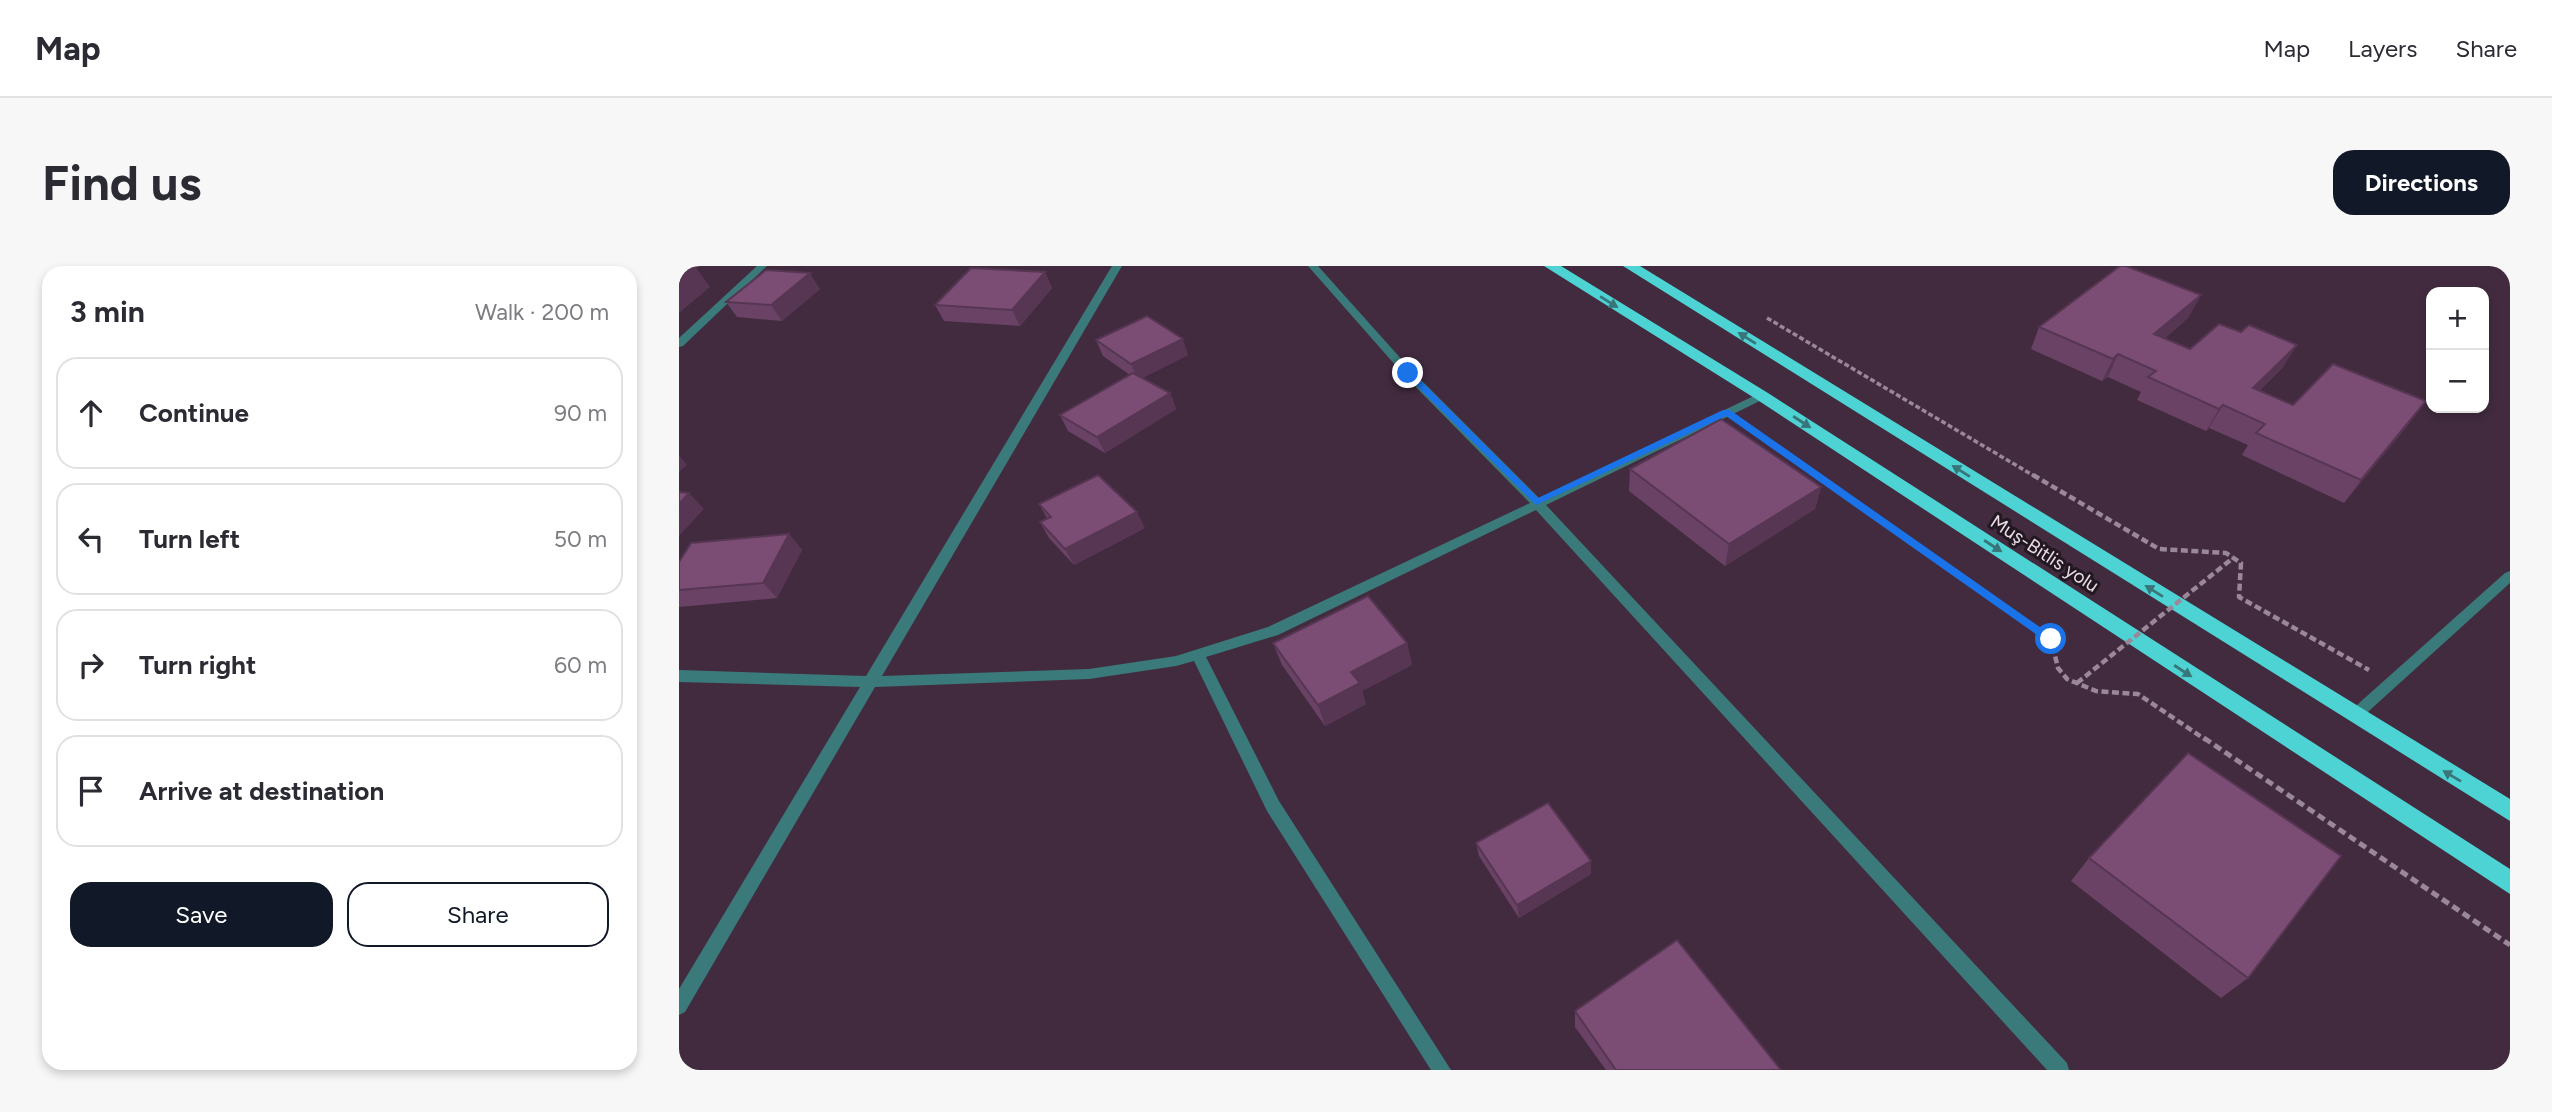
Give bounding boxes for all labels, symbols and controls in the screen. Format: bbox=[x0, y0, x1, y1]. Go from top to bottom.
text: Map bbox=[35, 29, 101, 68]
text: Map bbox=[2263, 34, 2310, 63]
text: Layers bbox=[2348, 34, 2417, 63]
text: Share bbox=[2455, 34, 2517, 63]
button: Directions bbox=[2333, 150, 2510, 215]
text: Find us bbox=[42, 153, 201, 212]
map controls bbox=[2426, 287, 2489, 413]
button: + bbox=[2426, 287, 2489, 350]
text: 3 min bbox=[70, 293, 145, 330]
one-way arrow bbox=[1600, 295, 1619, 308]
text: Walk · 200 m bbox=[475, 298, 609, 326]
one-way arrow bbox=[1737, 332, 1757, 345]
button: − bbox=[2426, 350, 2489, 413]
route end bbox=[1392, 357, 1423, 388]
icon: ahead bbox=[72, 394, 110, 432]
text: Continue bbox=[139, 397, 249, 429]
text: 90 m bbox=[554, 399, 607, 427]
one-way arrow bbox=[1792, 416, 1812, 429]
one-way arrow bbox=[1951, 465, 1971, 478]
street label: Muş-Bitlis yolu bbox=[1986, 510, 2103, 597]
icon: left bbox=[72, 520, 110, 558]
text: Turn left bbox=[139, 523, 240, 555]
text: 50 m bbox=[554, 525, 607, 553]
one-way arrow bbox=[1983, 540, 2002, 553]
one-way arrow bbox=[2145, 585, 2164, 598]
route start bbox=[2035, 623, 2066, 654]
icon: right bbox=[72, 646, 110, 684]
text: Turn right bbox=[139, 649, 256, 681]
text: 60 m bbox=[554, 651, 607, 679]
one-way arrow bbox=[2174, 664, 2193, 677]
one-way arrow bbox=[2442, 769, 2461, 782]
icon: arrive bbox=[72, 772, 110, 810]
text: Arrive at destination bbox=[139, 775, 384, 807]
button: Save bbox=[70, 882, 333, 947]
button: Share bbox=[347, 882, 609, 947]

